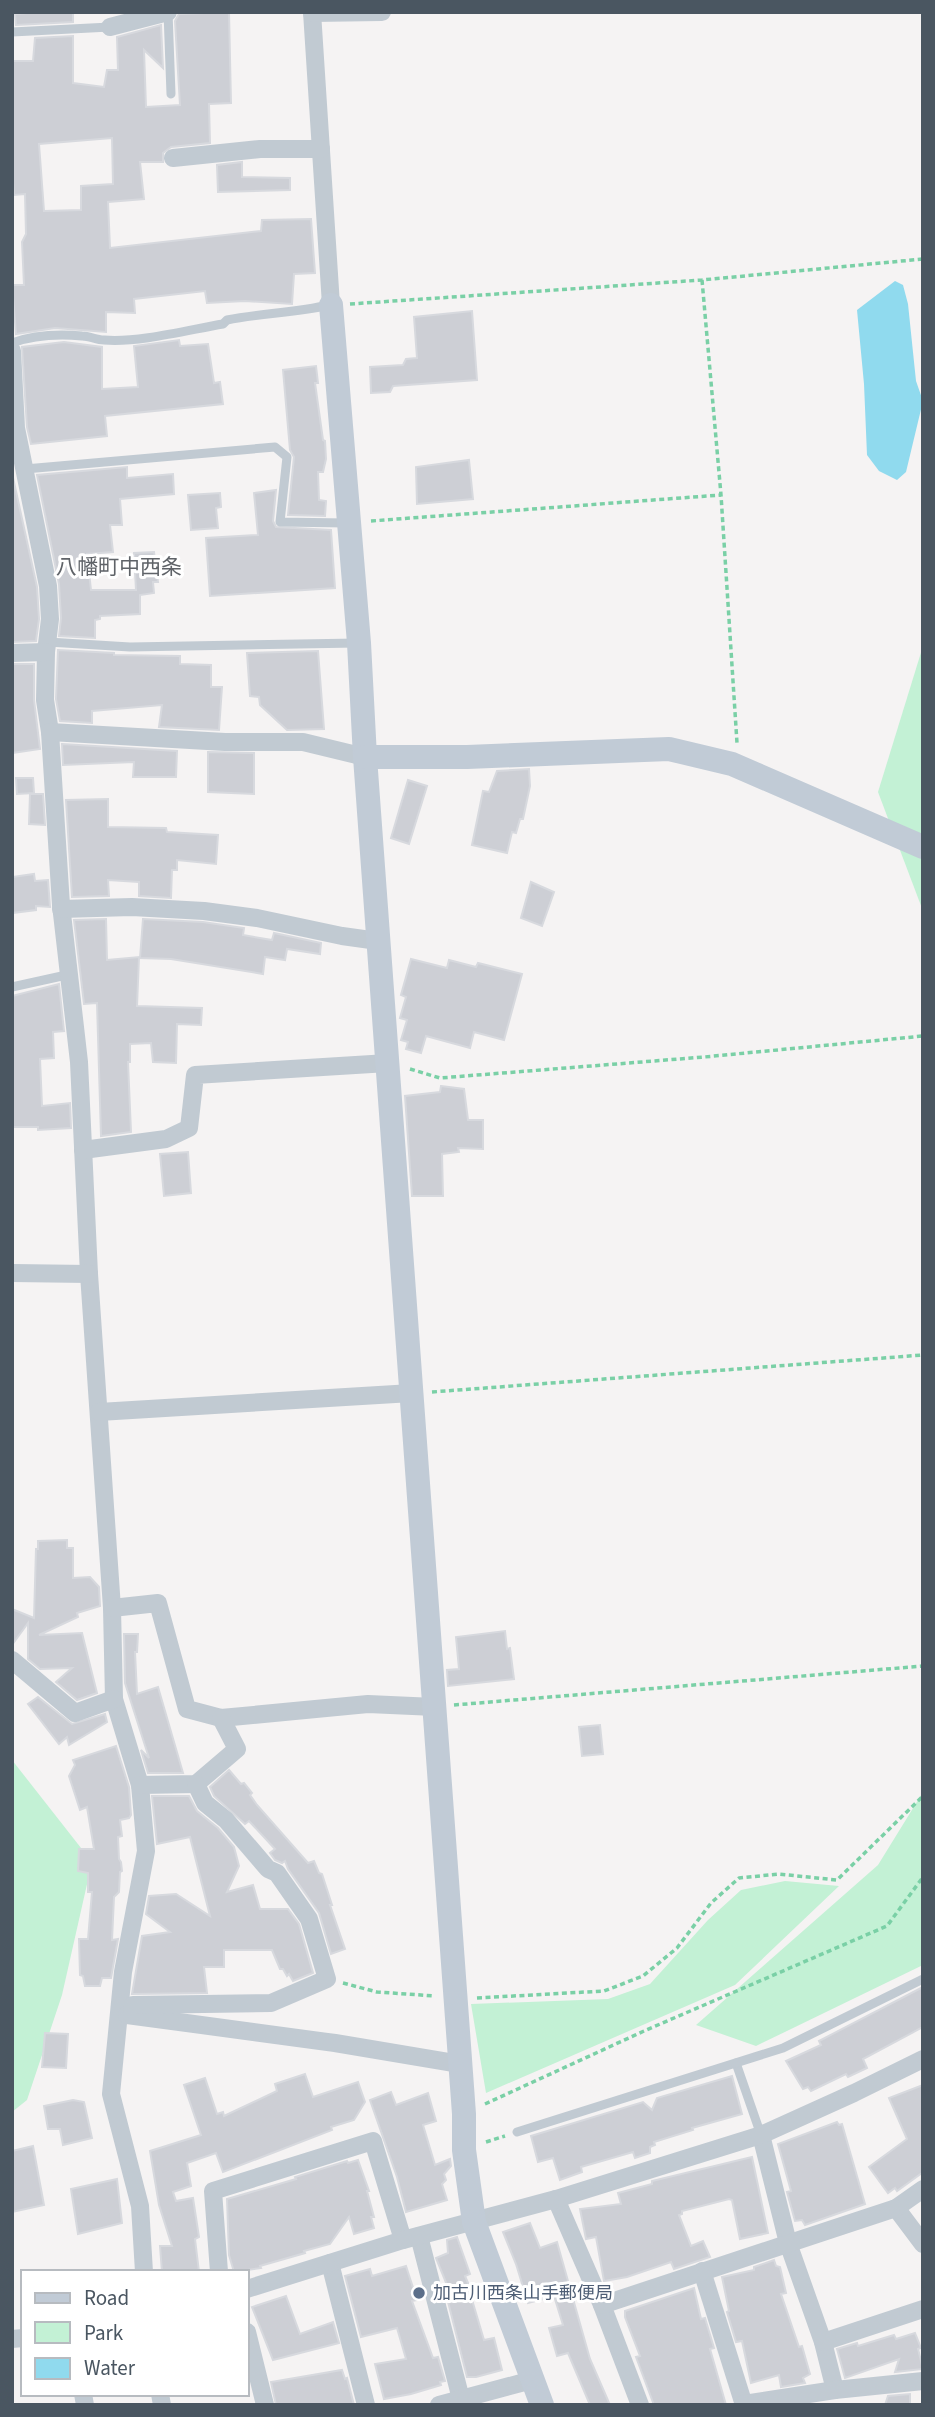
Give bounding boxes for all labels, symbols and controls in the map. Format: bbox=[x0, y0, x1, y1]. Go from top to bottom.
district label: 八幡町中西条 bbox=[56, 552, 182, 582]
legend bbox=[21, 2270, 248, 2396]
place label: 加古川西条山手郵便局 bbox=[433, 2281, 613, 2306]
text: Road bbox=[84, 2283, 129, 2313]
marker: 加古川西条山手郵便局 bbox=[411, 2285, 427, 2301]
text: Park bbox=[84, 2318, 124, 2348]
text: Water bbox=[84, 2353, 136, 2383]

